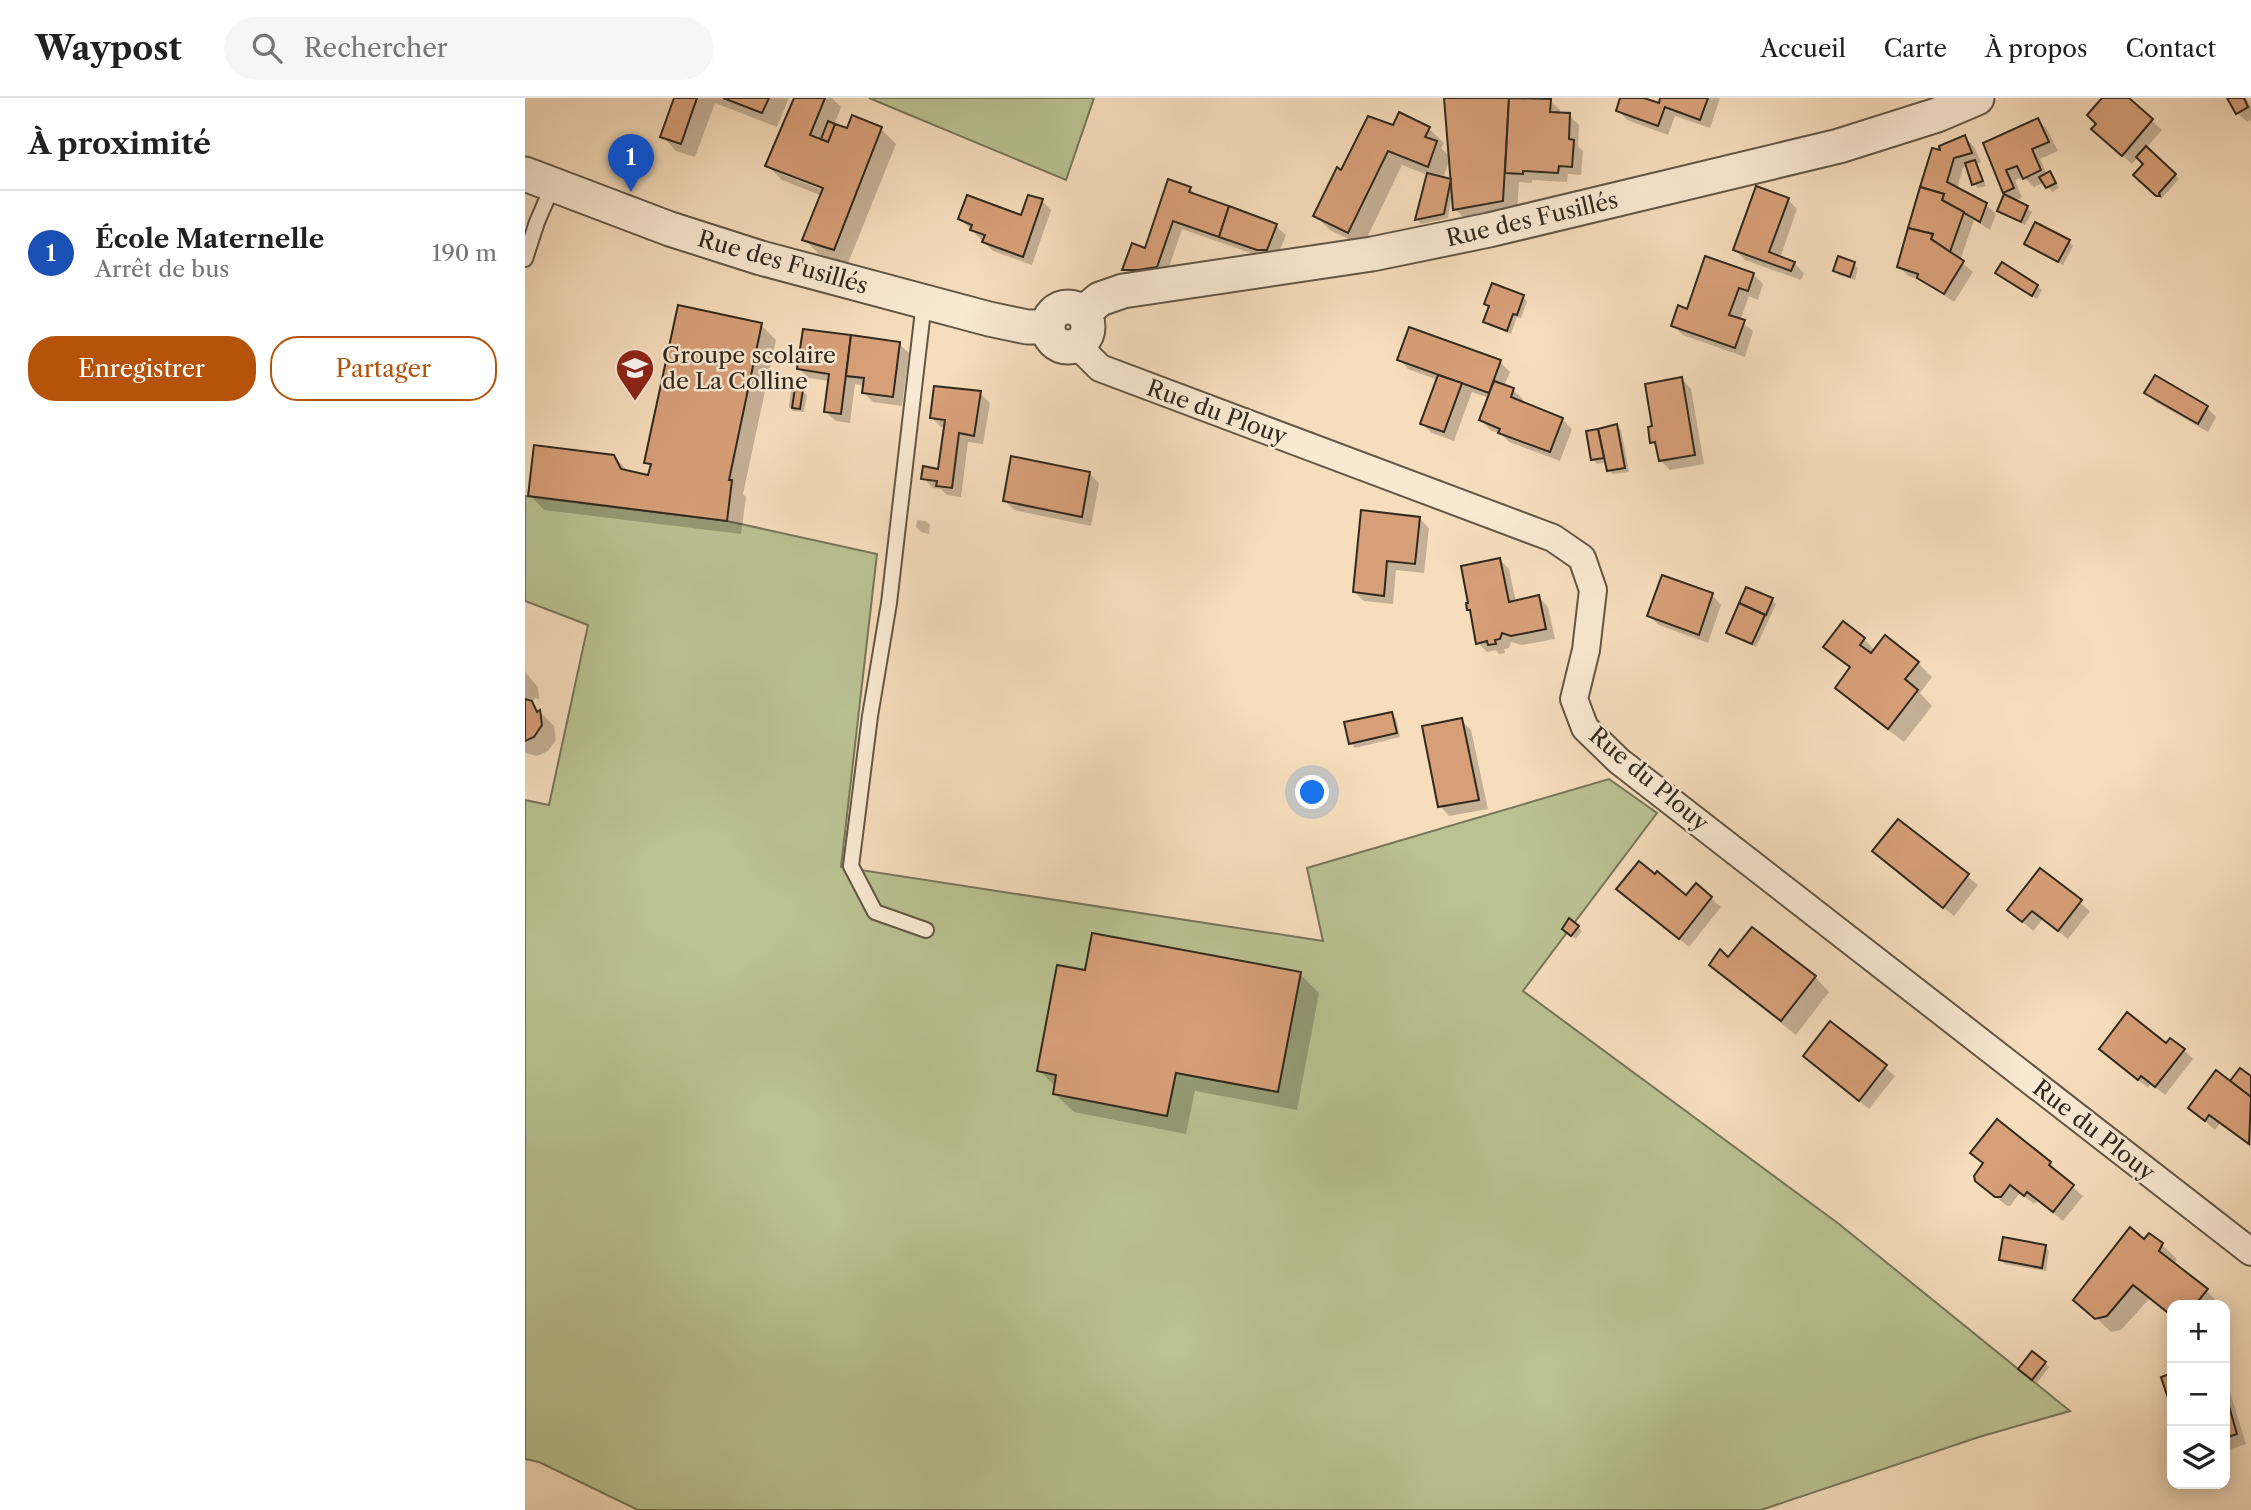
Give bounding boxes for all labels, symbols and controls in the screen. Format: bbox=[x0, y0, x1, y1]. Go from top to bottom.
search box bbox=[224, 17, 714, 80]
text: Waypost bbox=[35, 28, 182, 69]
icon: search bbox=[248, 29, 286, 67]
text: Rechercher bbox=[304, 32, 448, 64]
text: Accueil bbox=[1761, 34, 1846, 63]
text: Carte bbox=[1884, 34, 1947, 63]
text: À propos bbox=[1985, 34, 2088, 63]
text: Contact bbox=[2126, 34, 2216, 63]
text: À proximité bbox=[28, 125, 211, 162]
pin: 1 bbox=[608, 134, 654, 192]
street label: Rue des Fusillés bbox=[1443, 186, 1621, 252]
text: École Maternelle bbox=[95, 223, 324, 255]
street label: Rue des Fusillés bbox=[695, 224, 871, 300]
text: 1 bbox=[46, 239, 56, 267]
text: 190 m bbox=[432, 239, 497, 267]
text: Arrêt de bus bbox=[95, 255, 229, 283]
button: Enregistrer bbox=[28, 336, 256, 401]
button: Partager bbox=[270, 336, 497, 401]
place label: Groupe scolaire de La Colline bbox=[662, 341, 836, 395]
school or university icon: Groupe scolaire de La Colline bbox=[614, 347, 656, 402]
street label: Rue du Plouy bbox=[1143, 374, 1291, 450]
street label: Rue du Plouy bbox=[1584, 721, 1715, 837]
your location bbox=[1295, 775, 1329, 809]
street label: Rue du Plouy bbox=[2027, 1074, 2161, 1186]
map controls bbox=[2167, 1300, 2230, 1489]
button: + bbox=[2167, 1300, 2230, 1363]
button: − bbox=[2167, 1363, 2230, 1426]
button: layers bbox=[2167, 1426, 2230, 1489]

